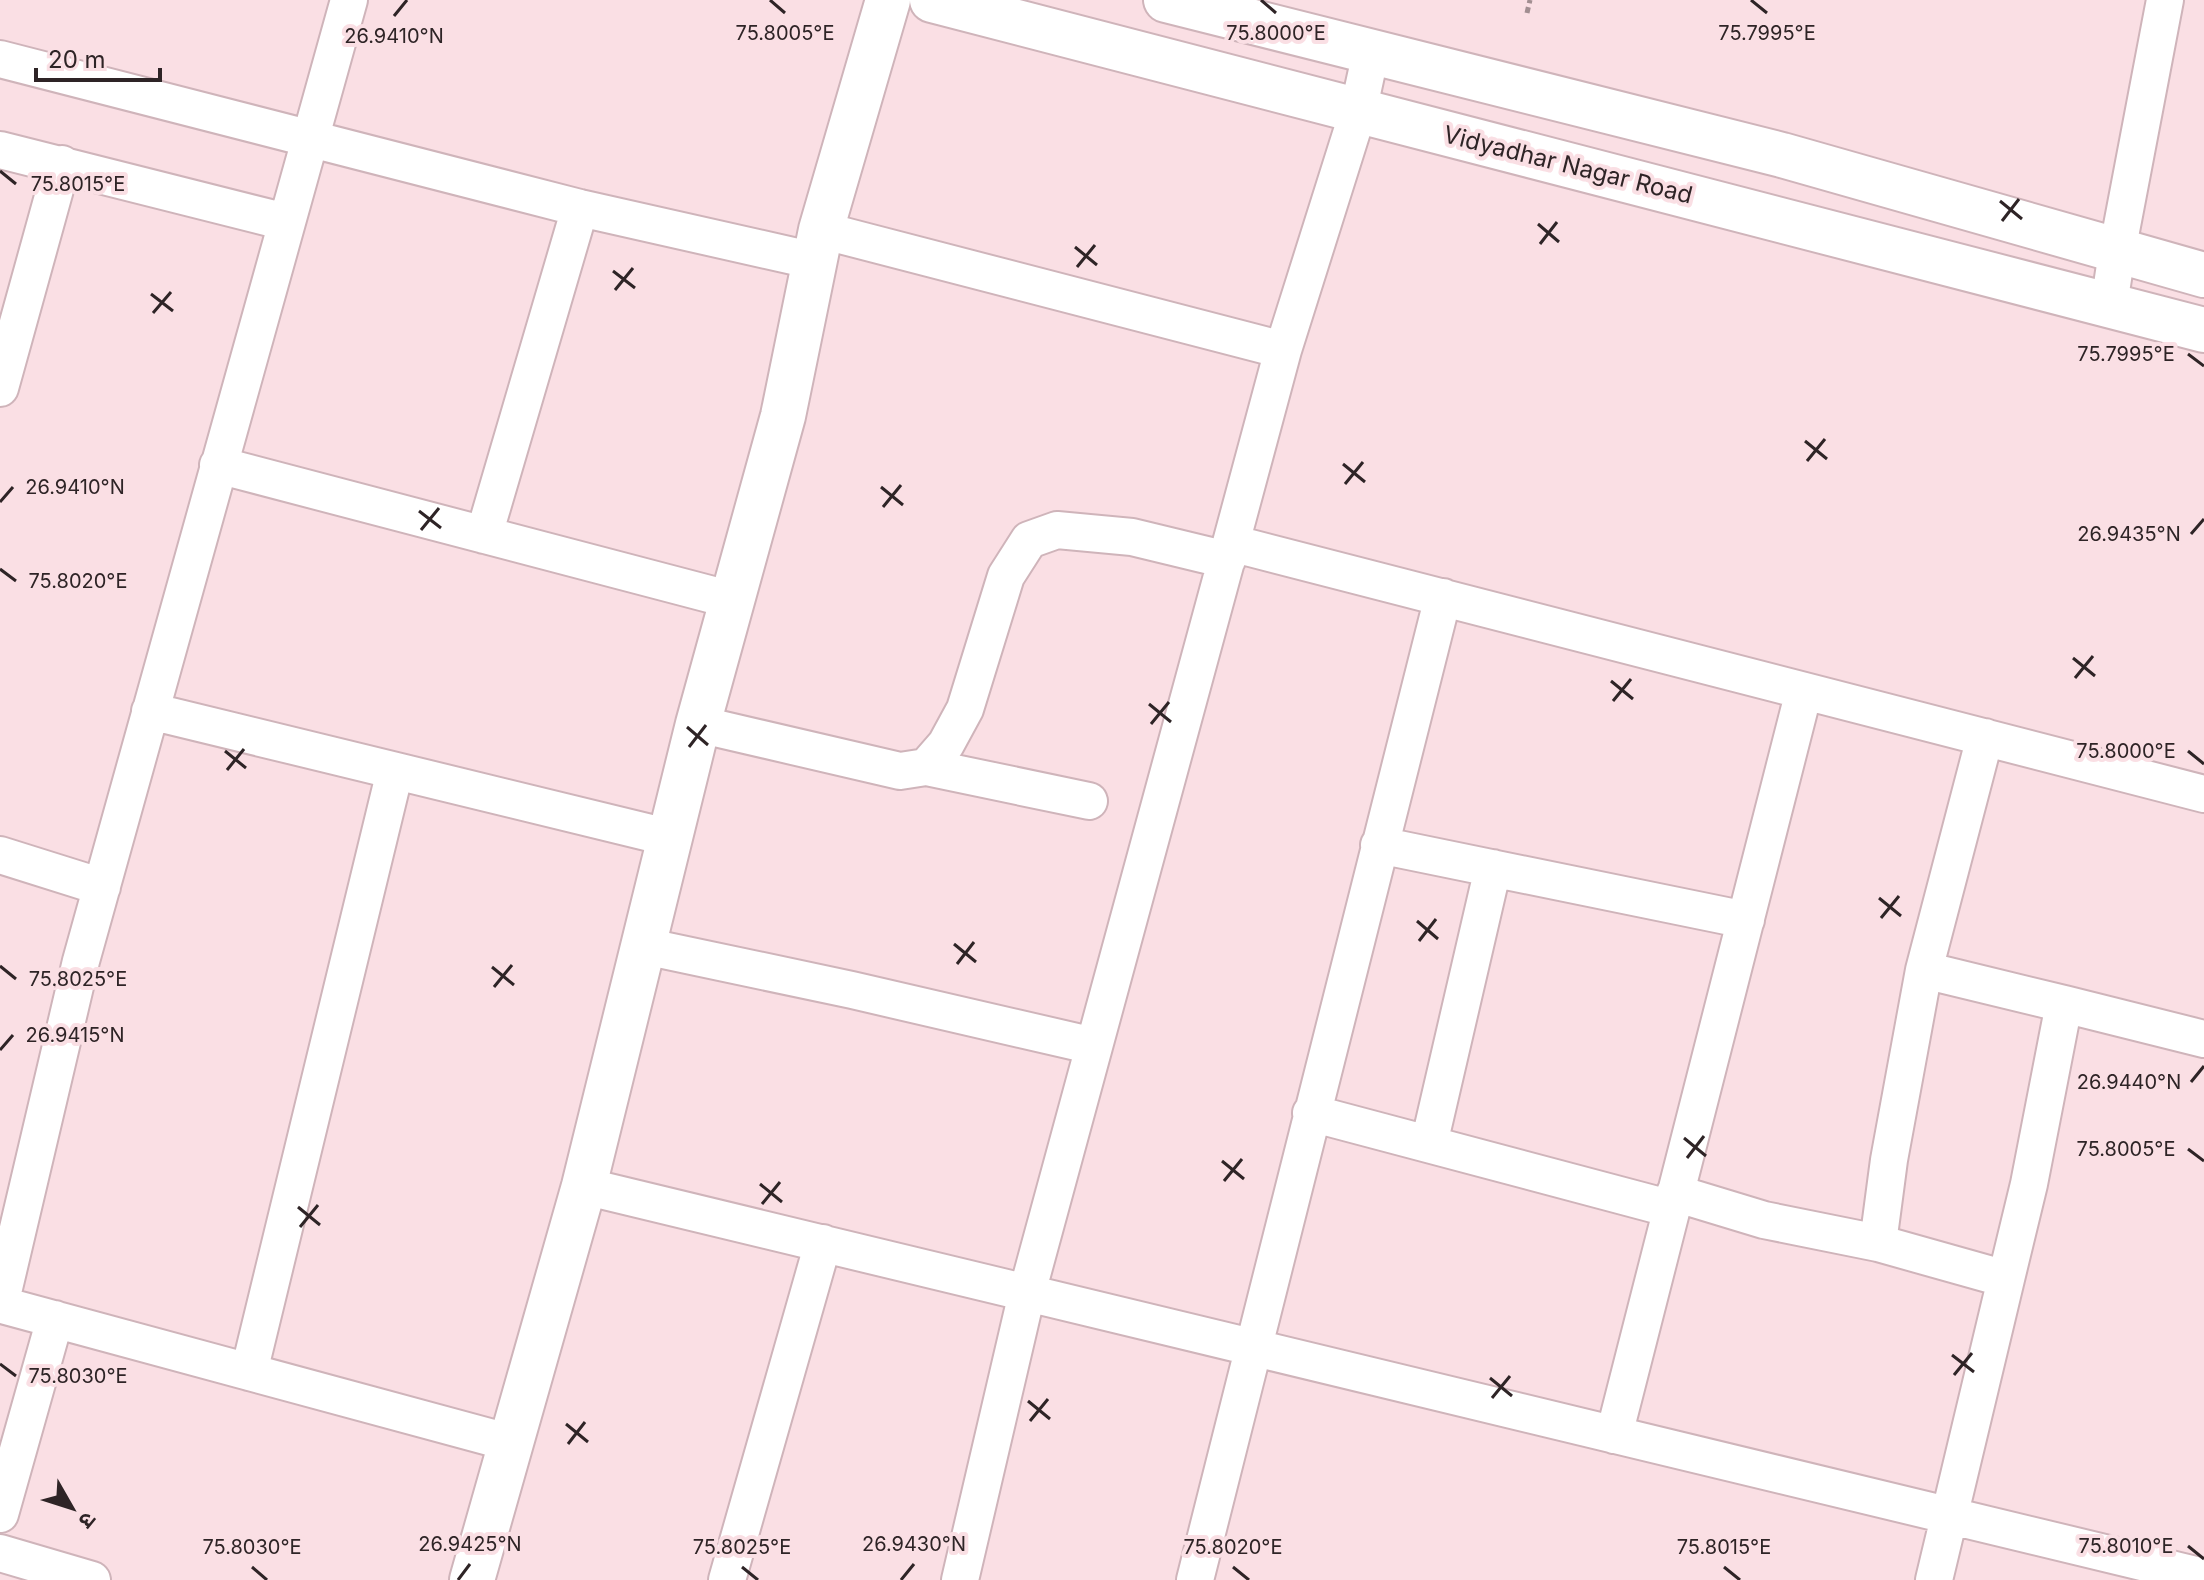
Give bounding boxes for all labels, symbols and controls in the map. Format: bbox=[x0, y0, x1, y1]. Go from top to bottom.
text: 75.8005°E bbox=[736, 21, 834, 45]
text: 75.8000°E bbox=[1226, 21, 1326, 45]
text: 75.7995°E bbox=[1718, 21, 1816, 45]
text: 26.9410°N bbox=[344, 24, 444, 48]
scale bar bbox=[36, 32, 160, 82]
text: 20 m bbox=[48, 45, 106, 74]
street label: Vidyadhar Nagar Road bbox=[1441, 120, 1696, 210]
text: 75.8015°E bbox=[31, 172, 125, 196]
text: 75.7995°E bbox=[2077, 342, 2175, 366]
text: 26.9410°N bbox=[25, 475, 125, 499]
text: 26.9435°N bbox=[2077, 522, 2181, 546]
text: 75.8020°E bbox=[29, 569, 128, 593]
text: 75.8000°E bbox=[2076, 739, 2176, 763]
text: 75.8025°E bbox=[29, 967, 127, 991]
text: 26.9415°N bbox=[26, 1023, 124, 1047]
text: 26.9440°N bbox=[2077, 1070, 2181, 1094]
text: 75.8005°E bbox=[2077, 1137, 2175, 1161]
text: 75.8030°E bbox=[28, 1364, 128, 1388]
north arrow bbox=[32, 1468, 112, 1548]
text: उ bbox=[73, 1507, 102, 1535]
text: 26.9425°N bbox=[418, 1532, 522, 1556]
text: 26.9430°N bbox=[862, 1532, 966, 1556]
text: 75.8010°E bbox=[2079, 1534, 2173, 1558]
text: 75.8030°E bbox=[202, 1535, 302, 1559]
text: 75.8025°E bbox=[693, 1535, 791, 1559]
text: 75.8020°E bbox=[1184, 1535, 1283, 1559]
text: 75.8015°E bbox=[1677, 1535, 1771, 1559]

